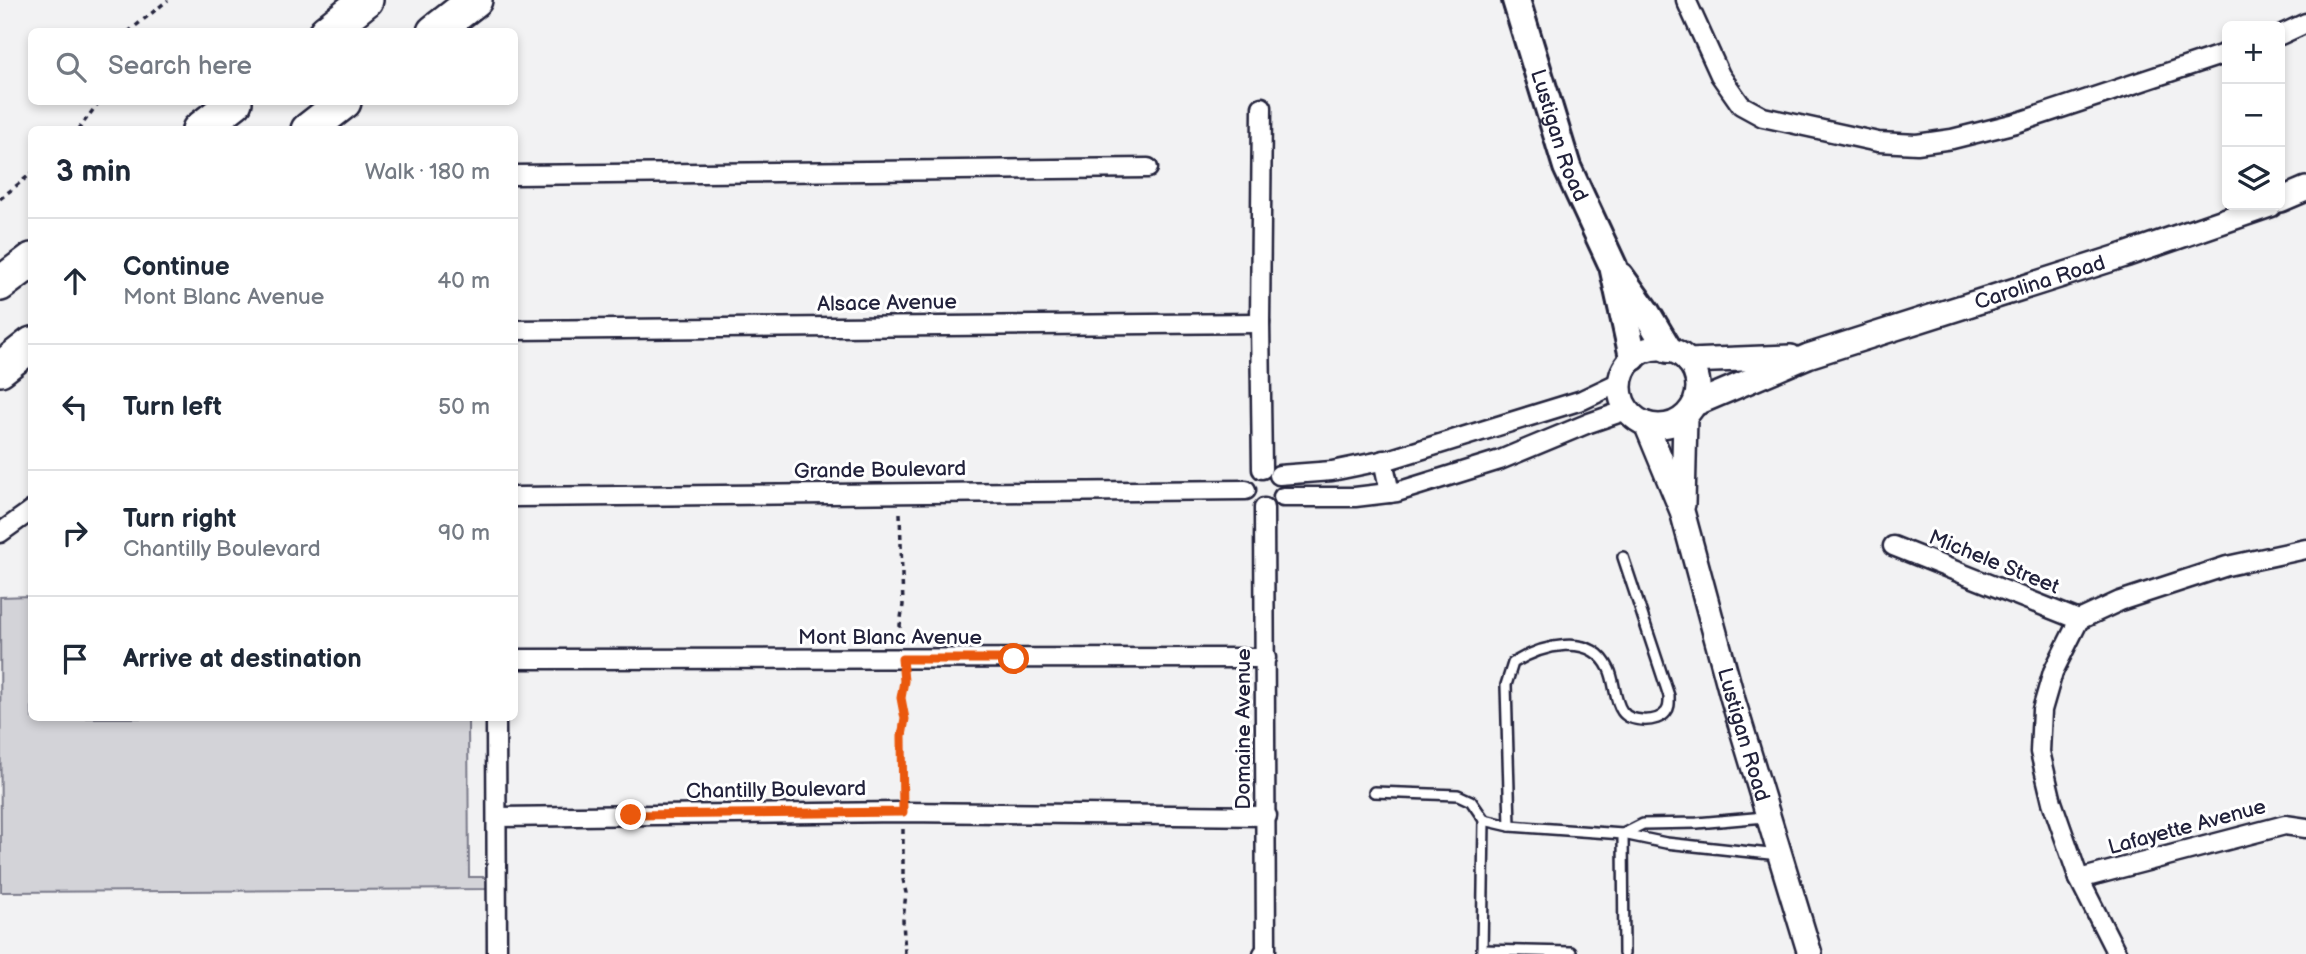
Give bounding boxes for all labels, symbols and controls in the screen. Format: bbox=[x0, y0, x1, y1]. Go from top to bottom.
map controls bbox=[2222, 21, 2285, 210]
button: + bbox=[2222, 21, 2285, 84]
search box bbox=[28, 28, 518, 105]
icon: search bbox=[52, 48, 90, 86]
text: Search here bbox=[108, 51, 252, 82]
street label: Lustigan Road bbox=[1525, 66, 1594, 205]
button: − bbox=[2222, 84, 2285, 147]
button: layers bbox=[2222, 147, 2285, 210]
text: 3 min bbox=[56, 154, 131, 190]
text: Walk · 180 m bbox=[365, 158, 490, 186]
street label: Carolina Road bbox=[1971, 250, 2108, 315]
text: Continue bbox=[123, 252, 230, 283]
icon: ahead bbox=[56, 262, 94, 300]
text: 40 m bbox=[437, 267, 490, 295]
text: Mont Blanc Avenue bbox=[123, 283, 325, 311]
street label: Alsace Avenue bbox=[817, 289, 957, 317]
icon: left bbox=[56, 388, 94, 426]
text: Turn left bbox=[123, 392, 222, 423]
text: 50 m bbox=[438, 393, 490, 421]
street label: Grande Boulevard bbox=[794, 456, 966, 484]
text: Turn right bbox=[123, 504, 236, 535]
icon: right bbox=[56, 514, 94, 552]
text: 90 m bbox=[438, 519, 490, 547]
street label: Michele Street bbox=[1925, 525, 2063, 600]
text: Chantilly Boulevard bbox=[123, 535, 321, 563]
street label: Mont Blanc Avenue bbox=[798, 625, 982, 650]
icon: arrive bbox=[56, 640, 94, 678]
route start bbox=[998, 643, 1029, 674]
text: Arrive at destination bbox=[123, 644, 362, 675]
street label: Domaine Avenue bbox=[1231, 648, 1256, 810]
street label: Lustigan Road bbox=[1712, 665, 1775, 804]
street label: Chantilly Boulevard bbox=[686, 776, 866, 804]
street label: Lafayette Avenue bbox=[2105, 794, 2269, 860]
route end bbox=[615, 799, 646, 830]

